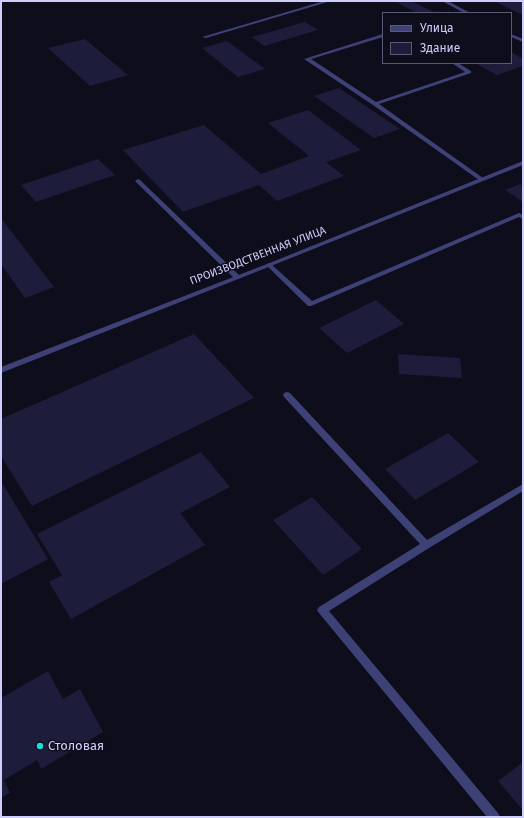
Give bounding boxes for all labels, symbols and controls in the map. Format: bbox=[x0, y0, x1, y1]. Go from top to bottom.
legend bbox=[382, 12, 512, 64]
text: Улица bbox=[420, 21, 454, 35]
text: Здание bbox=[420, 41, 460, 55]
street label: ПРОИЗВОДСТВЕННАЯ УЛИЦА bbox=[188, 224, 328, 288]
place label: Столовая bbox=[48, 738, 104, 754]
marker: Столовая bbox=[35, 741, 45, 751]

